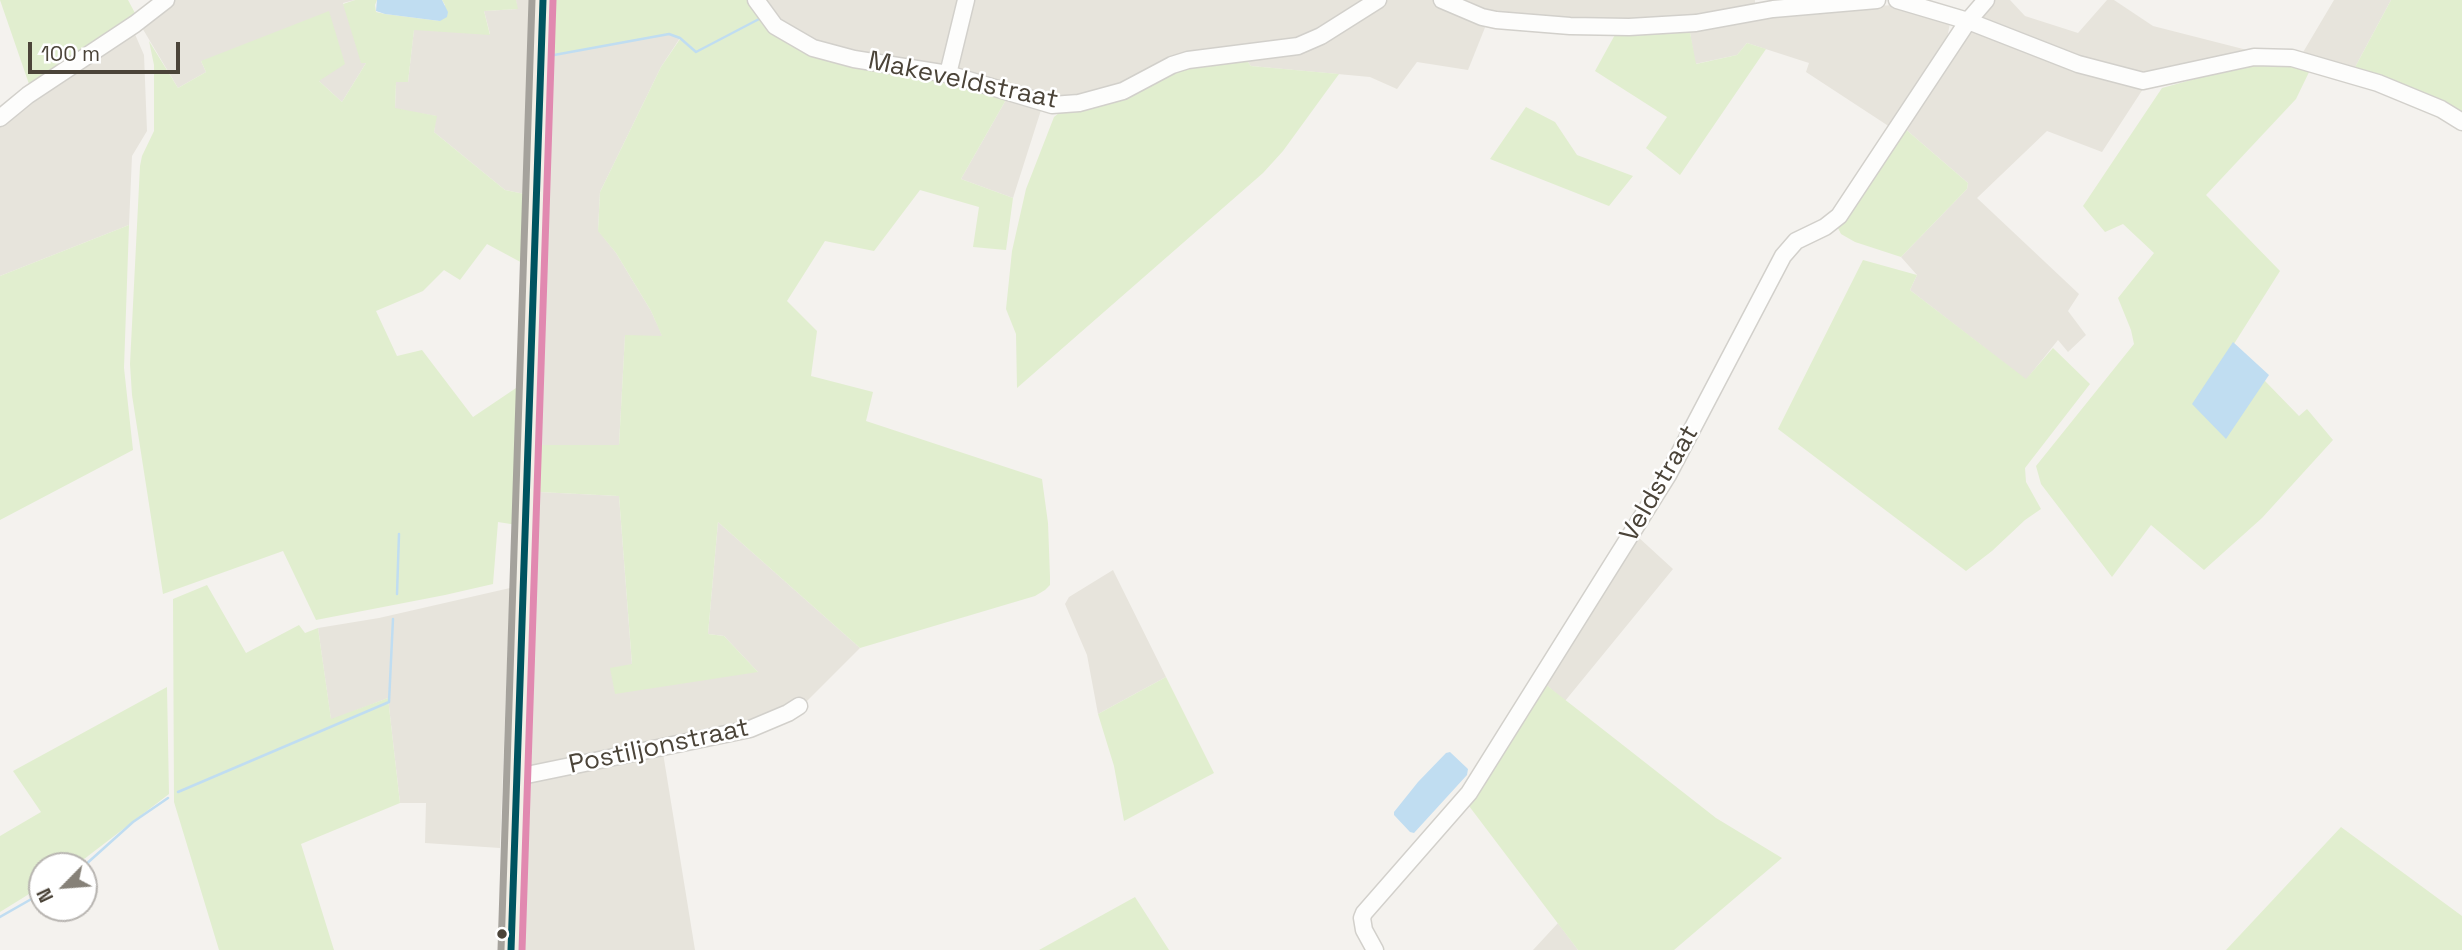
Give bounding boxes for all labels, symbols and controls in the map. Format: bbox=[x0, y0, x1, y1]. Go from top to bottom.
scale bar bbox=[32, 28, 184, 72]
text: 100 m bbox=[41, 40, 100, 67]
street label: Makeveldstraat bbox=[865, 46, 1061, 116]
street label: Veldstraat bbox=[1614, 420, 1706, 548]
street label: Postiljonstraat bbox=[566, 713, 752, 781]
north arrow bbox=[28, 852, 98, 922]
text: N bbox=[31, 884, 59, 906]
unlabelled marker bbox=[495, 927, 509, 941]

